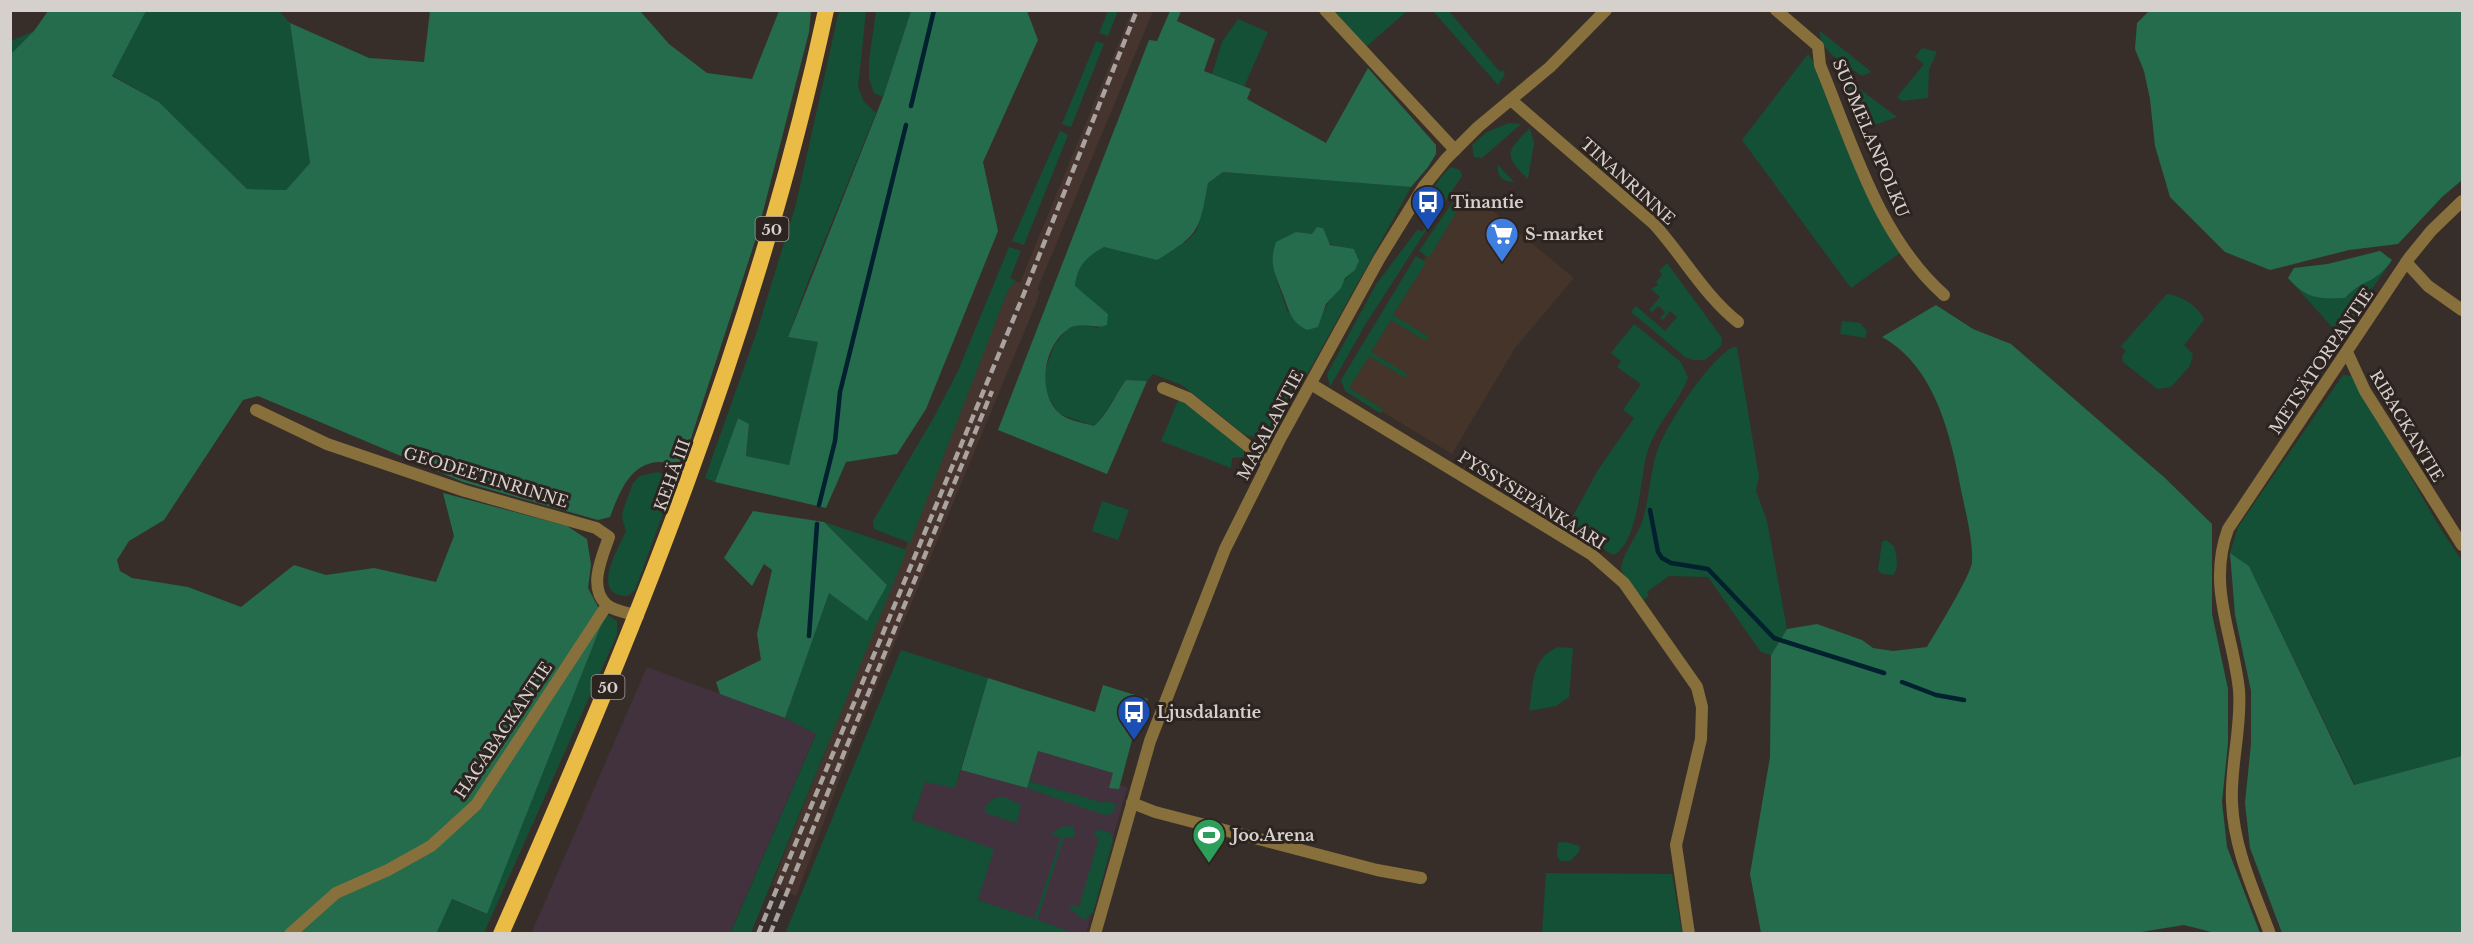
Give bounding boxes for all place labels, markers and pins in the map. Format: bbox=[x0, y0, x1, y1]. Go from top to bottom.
bus stop icon: Tinantie bbox=[1410, 184, 1446, 231]
place label: Tinantie bbox=[1451, 192, 1524, 212]
supermarket icon: S-market bbox=[1484, 216, 1520, 263]
place label: S-market bbox=[1525, 224, 1604, 244]
bus stop icon: Ljusdalantie bbox=[1116, 694, 1152, 741]
place label: Ljusdalantie bbox=[1157, 702, 1261, 722]
sports icon: Joo.Arena bbox=[1191, 817, 1227, 864]
place label: Joo.Arena bbox=[1229, 825, 1314, 845]

